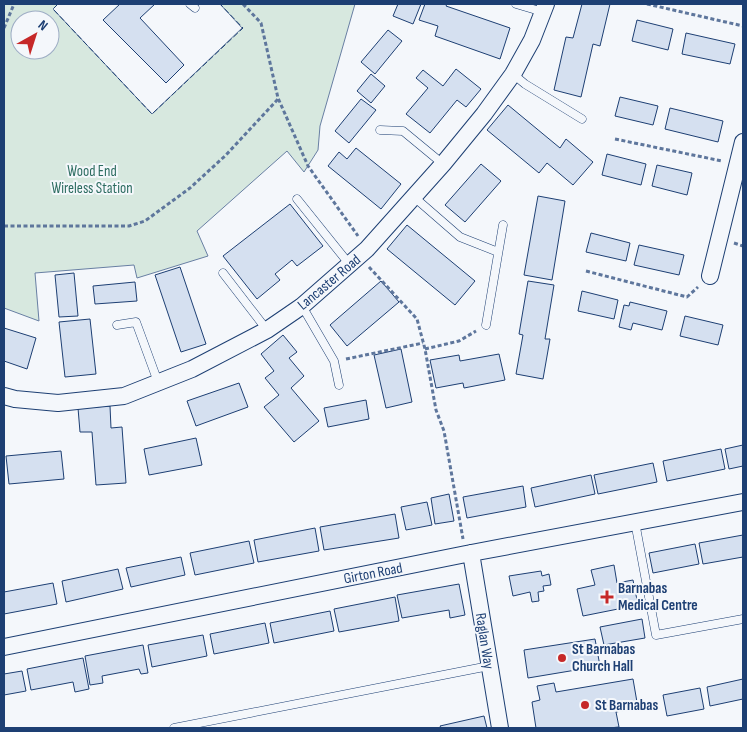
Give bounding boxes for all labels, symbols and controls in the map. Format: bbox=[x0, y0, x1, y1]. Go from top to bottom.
north arrow bbox=[10, 10, 60, 60]
text: N bbox=[35, 16, 51, 34]
park label: Wood End Wireless Station bbox=[51, 162, 133, 198]
street label: Lancaster Road bbox=[294, 250, 365, 314]
street label: Girton Road bbox=[342, 559, 404, 588]
place label: Barnabas Medical Centre bbox=[618, 579, 698, 615]
marker: Barnabas Medical Centre bbox=[600, 590, 614, 604]
street label: Raglan Way bbox=[471, 612, 498, 671]
place label: St Barnabas Church Hall bbox=[572, 640, 635, 676]
marker: St Barnabas Church Hall bbox=[556, 652, 568, 664]
place label: St Barnabas bbox=[595, 696, 658, 715]
marker: St Barnabas bbox=[579, 699, 591, 711]

